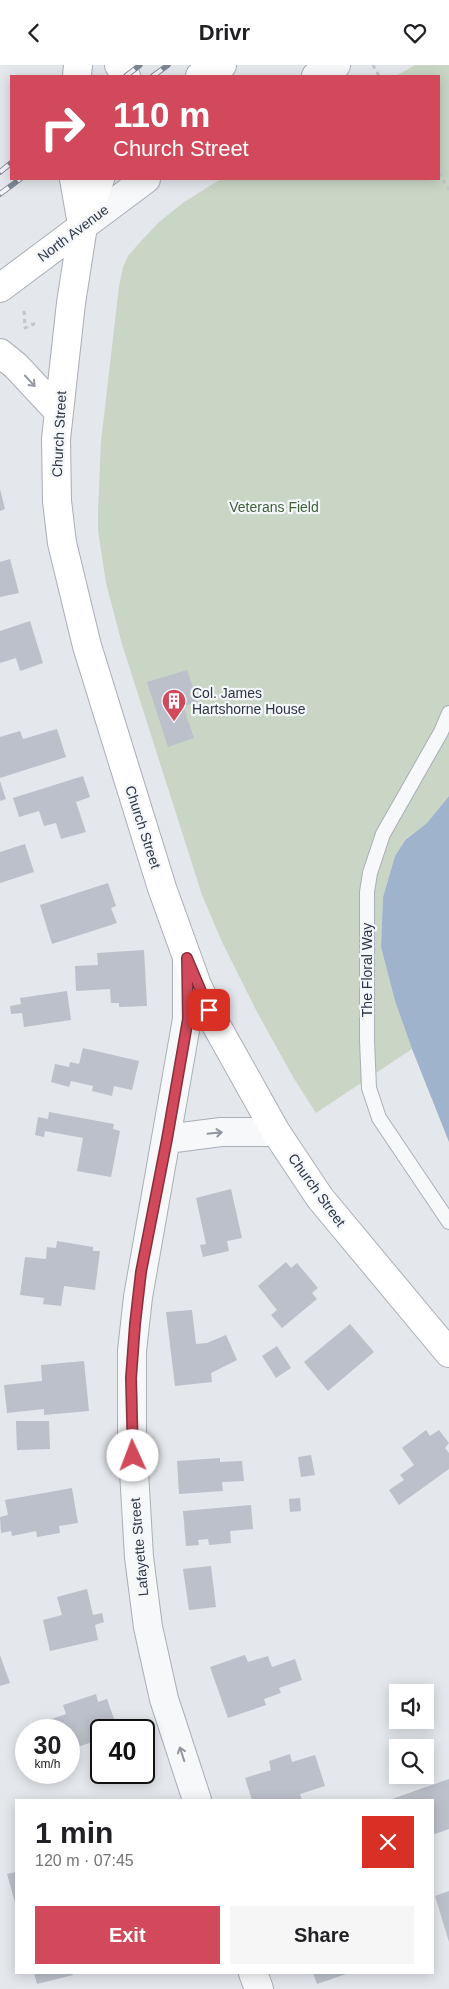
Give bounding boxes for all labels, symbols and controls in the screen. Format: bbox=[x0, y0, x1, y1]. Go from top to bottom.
icon: back bbox=[20, 19, 48, 47]
icon: heart bbox=[401, 19, 429, 47]
text: Drivr bbox=[199, 20, 250, 45]
icon: right bbox=[30, 95, 95, 160]
text: 110 m bbox=[113, 95, 210, 134]
text: Church Street bbox=[113, 136, 249, 161]
street label: North Avenue bbox=[34, 201, 112, 265]
one-way arrow bbox=[24, 374, 36, 387]
street label: Church Street bbox=[49, 390, 69, 478]
park label: Veterans Field bbox=[229, 499, 319, 515]
place label: Col. James Hartshorne House bbox=[192, 685, 306, 717]
building icon: Col. James Hartshorne House bbox=[161, 688, 187, 722]
street label: Church Street bbox=[122, 783, 164, 871]
street label: The Floral Way bbox=[359, 923, 375, 1017]
pin bbox=[188, 989, 230, 1031]
icon: arrive bbox=[195, 996, 223, 1024]
one-way arrow bbox=[207, 1128, 223, 1138]
street label: Church Street bbox=[285, 1150, 349, 1230]
position arrow bbox=[106, 1429, 158, 1481]
street label: Lafayette Street bbox=[127, 1497, 151, 1597]
map controls bbox=[389, 1684, 434, 1784]
button: sound bbox=[389, 1684, 434, 1729]
speed limit sign: 40 bbox=[90, 1719, 155, 1784]
text: 30 bbox=[34, 1731, 61, 1759]
button: search bbox=[389, 1739, 434, 1784]
one-way arrow bbox=[177, 1746, 186, 1762]
text: km/h bbox=[34, 1757, 61, 1771]
text: 1 min bbox=[35, 1816, 113, 1849]
button: close bbox=[362, 1816, 414, 1868]
text: 120 m · 07:45 bbox=[35, 1852, 134, 1869]
button: Exit bbox=[35, 1906, 220, 1964]
button: Share bbox=[230, 1906, 414, 1964]

